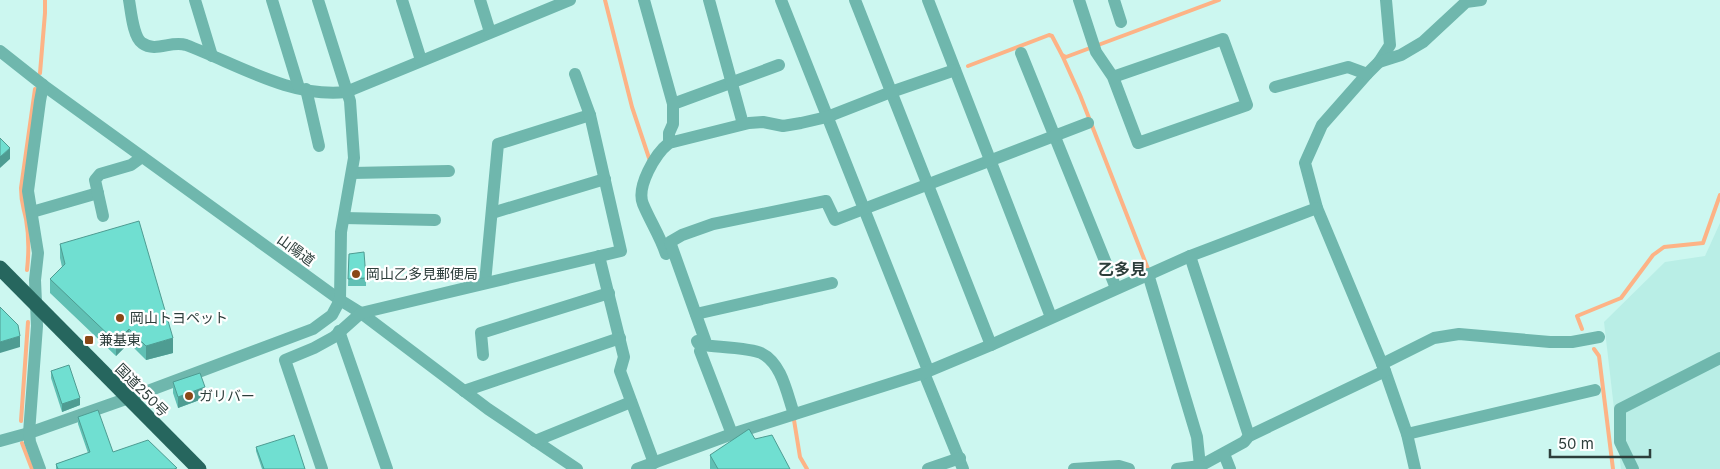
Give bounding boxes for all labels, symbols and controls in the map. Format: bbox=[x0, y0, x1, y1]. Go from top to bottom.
street label: 山陽道 bbox=[274, 230, 318, 269]
district label: 乙多見 bbox=[1098, 259, 1146, 279]
place label: 岡山乙多見郵便局 bbox=[366, 265, 478, 282]
marker: 岡山乙多見郵便局 bbox=[350, 268, 362, 280]
place label: 岡山トヨペット bbox=[130, 309, 228, 326]
marker: 岡山トヨペット bbox=[114, 312, 126, 324]
place label: 兼基東 bbox=[99, 331, 141, 348]
marker: 兼基東 bbox=[83, 334, 95, 346]
street label: 国道250号 bbox=[112, 360, 172, 420]
place label: ガリバー bbox=[199, 387, 255, 404]
marker: ガリバー bbox=[183, 390, 195, 402]
scale bar bbox=[1550, 426, 1650, 458]
text: 50 m bbox=[1558, 434, 1594, 453]

